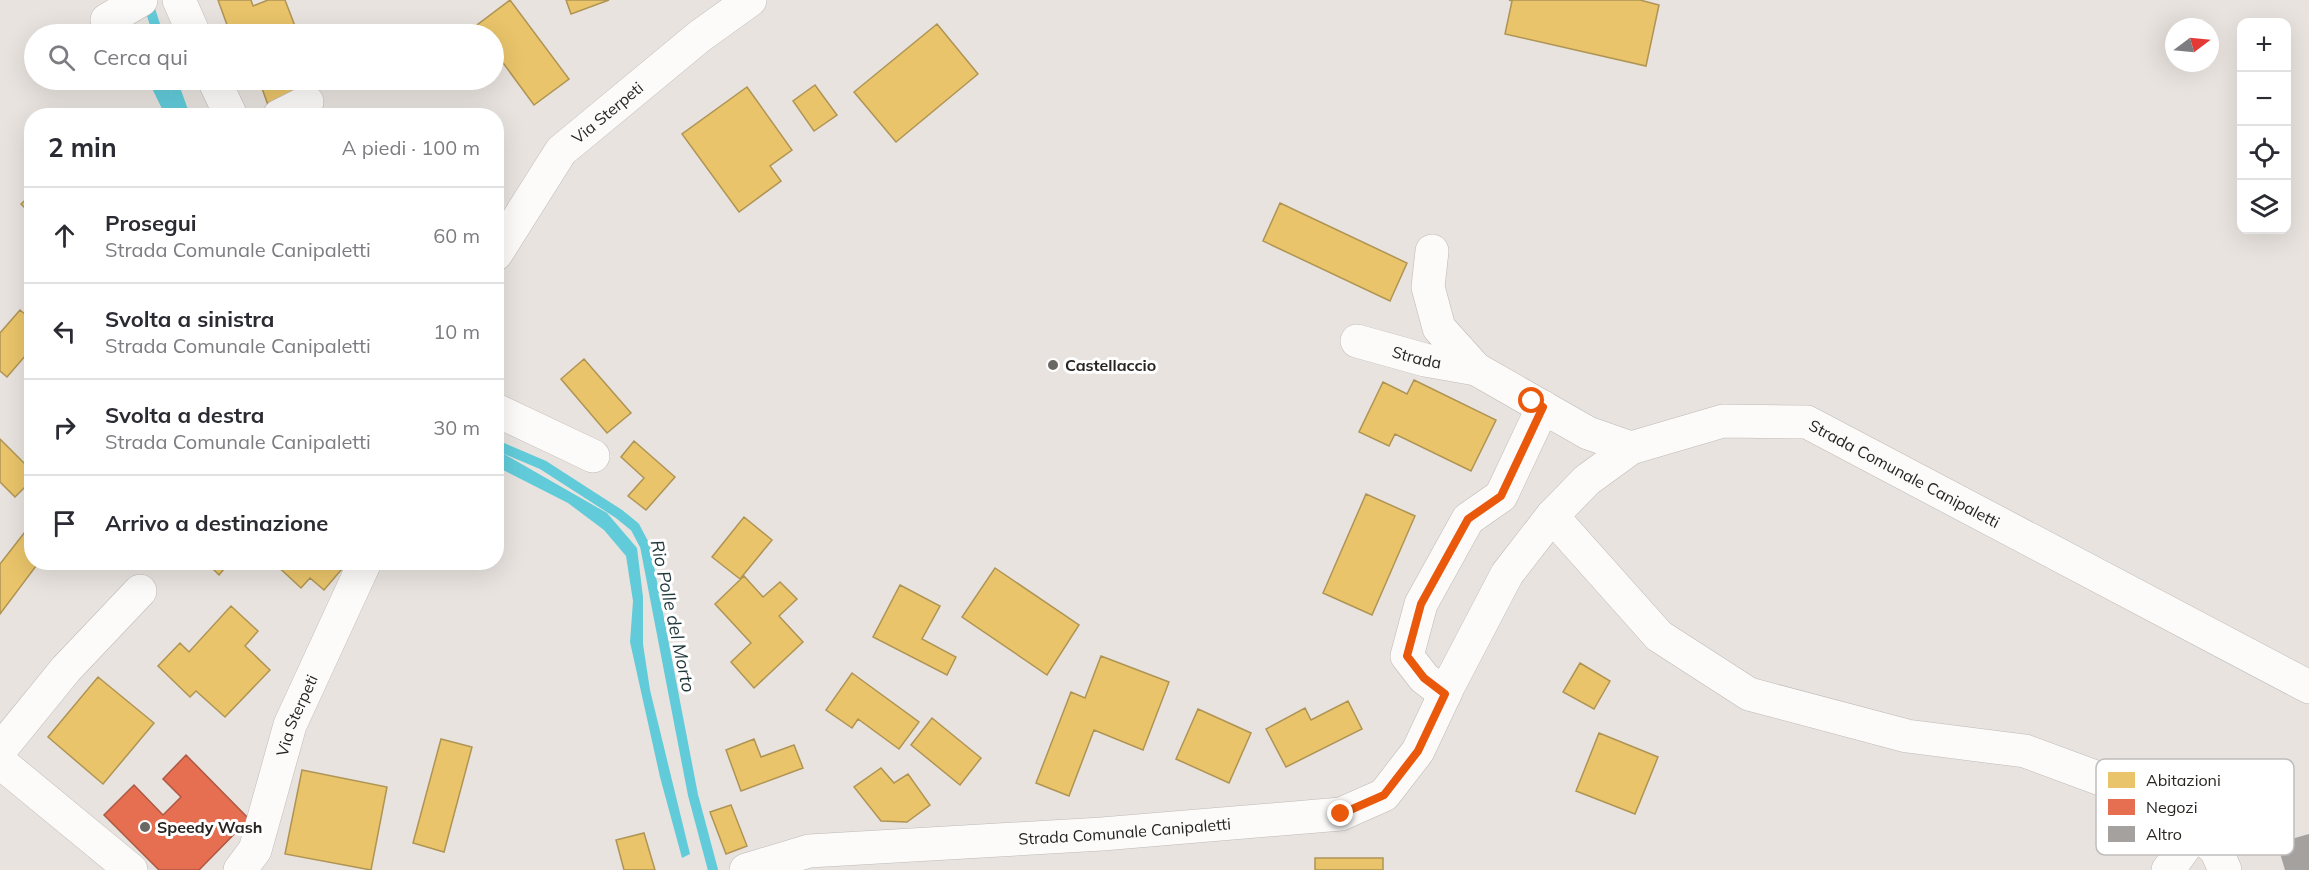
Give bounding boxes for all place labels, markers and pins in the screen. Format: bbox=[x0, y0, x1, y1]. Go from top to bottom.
place label: Castellaccio bbox=[1065, 355, 1156, 375]
marker: Castellaccio bbox=[1046, 358, 1060, 372]
place label: Speedy Wash bbox=[157, 817, 262, 837]
marker: Speedy Wash bbox=[138, 820, 152, 834]

